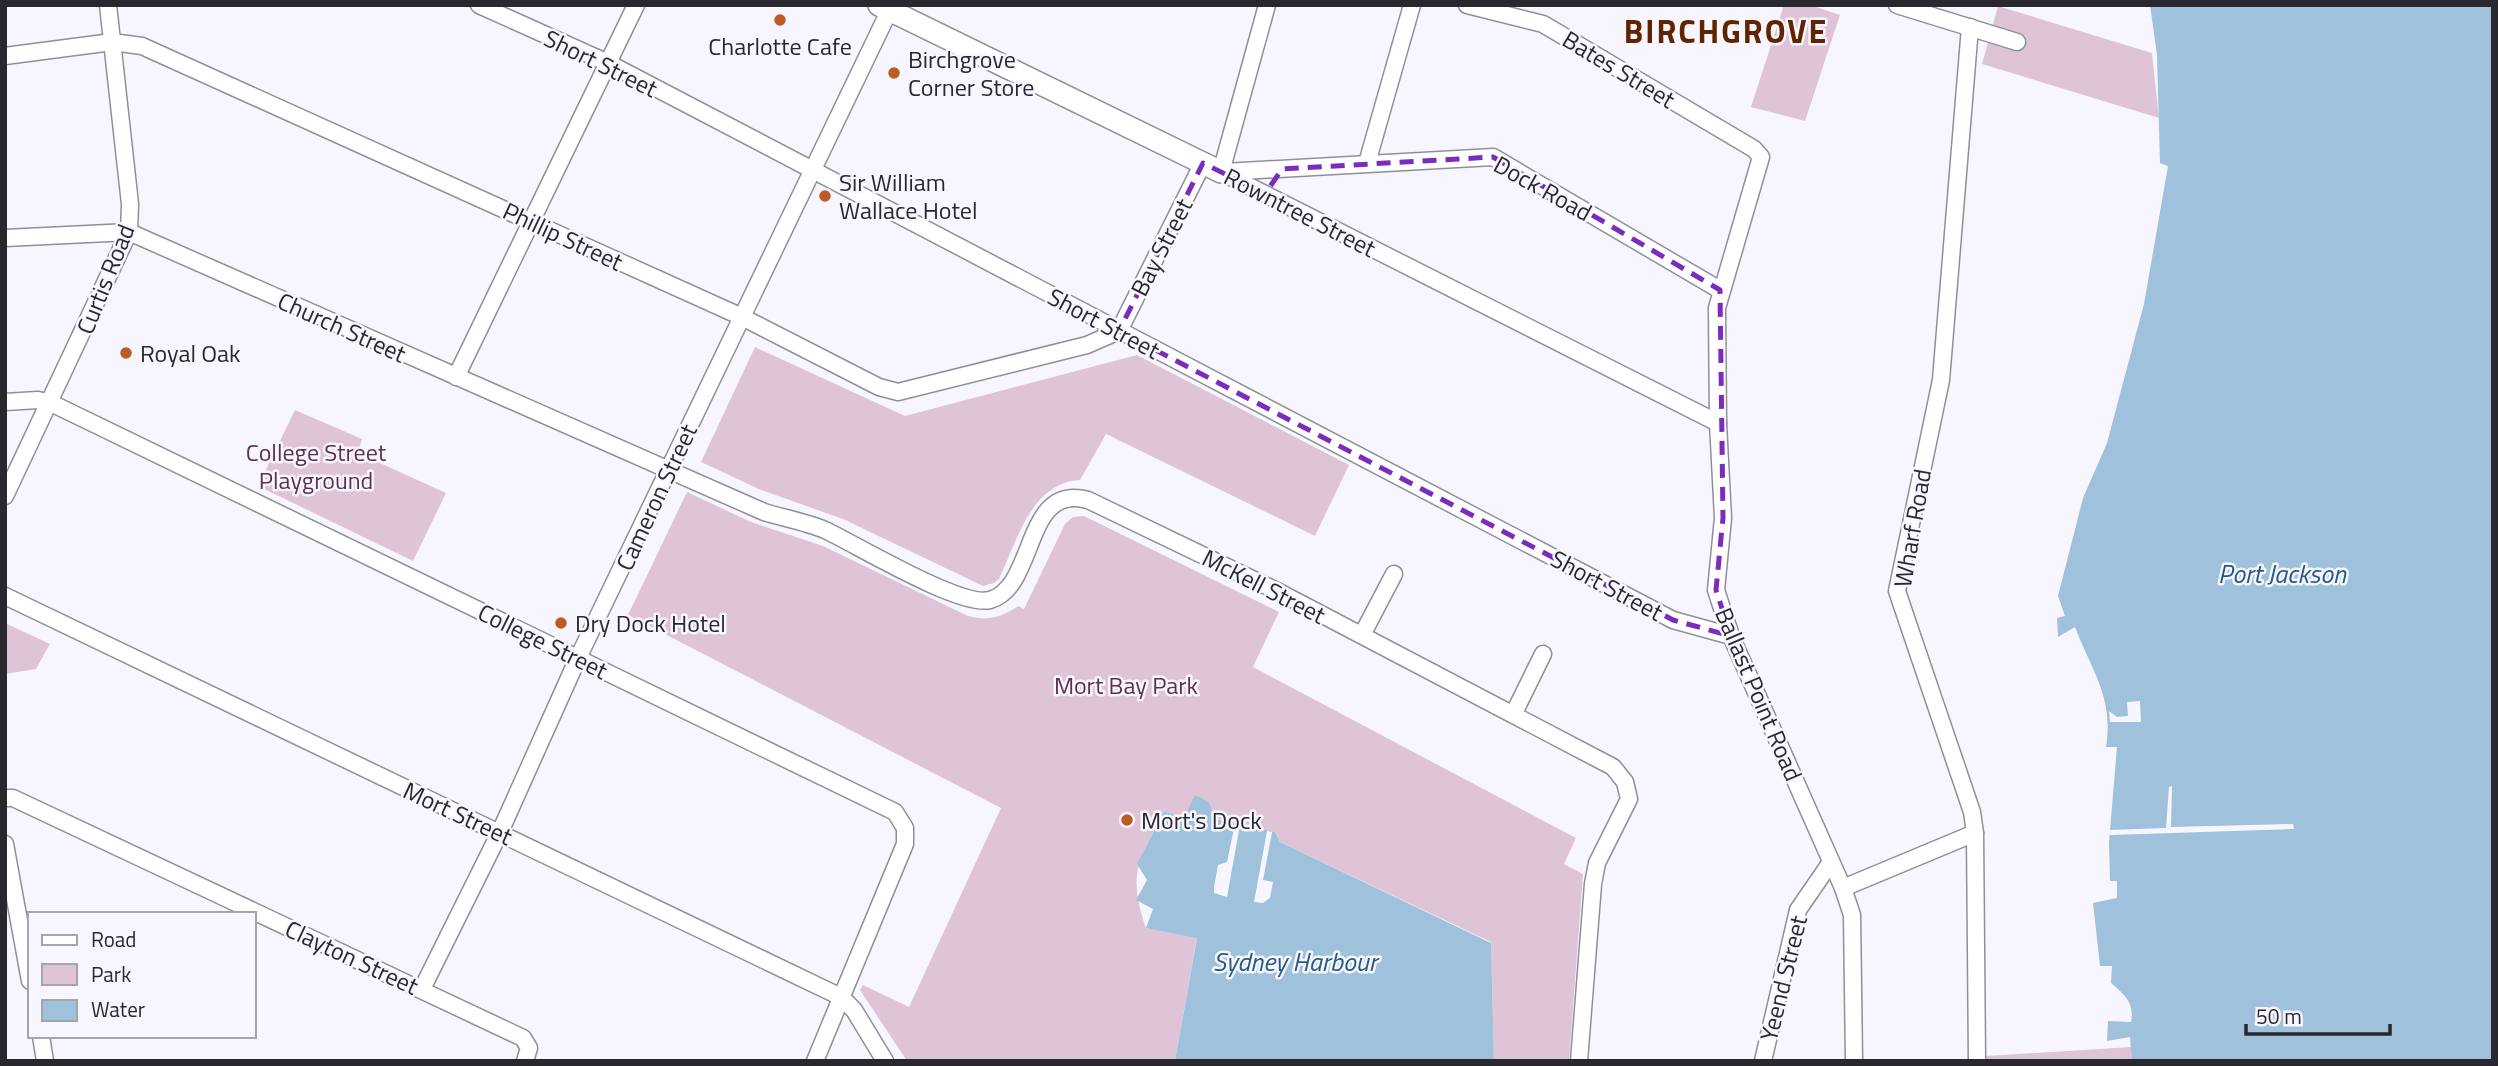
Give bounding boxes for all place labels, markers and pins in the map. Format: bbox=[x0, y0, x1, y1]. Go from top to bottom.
marker: Charlotte Cafe bbox=[772, 12, 788, 28]
place label: Charlotte Cafe bbox=[708, 28, 852, 64]
place label: Birchgrove Corner Store bbox=[908, 41, 1034, 105]
marker: Birchgrove Corner Store bbox=[886, 65, 902, 81]
place label: Sir William Wallace Hotel bbox=[839, 164, 978, 228]
marker: Sir William Wallace Hotel bbox=[817, 188, 833, 204]
place label: Royal Oak bbox=[140, 335, 241, 371]
marker: Royal Oak bbox=[118, 345, 134, 361]
place label: Dry Dock Hotel bbox=[575, 605, 726, 641]
marker: Dry Dock Hotel bbox=[553, 615, 569, 631]
place label: Mort's Dock bbox=[1141, 802, 1262, 838]
marker: Mort's Dock bbox=[1119, 812, 1135, 828]

